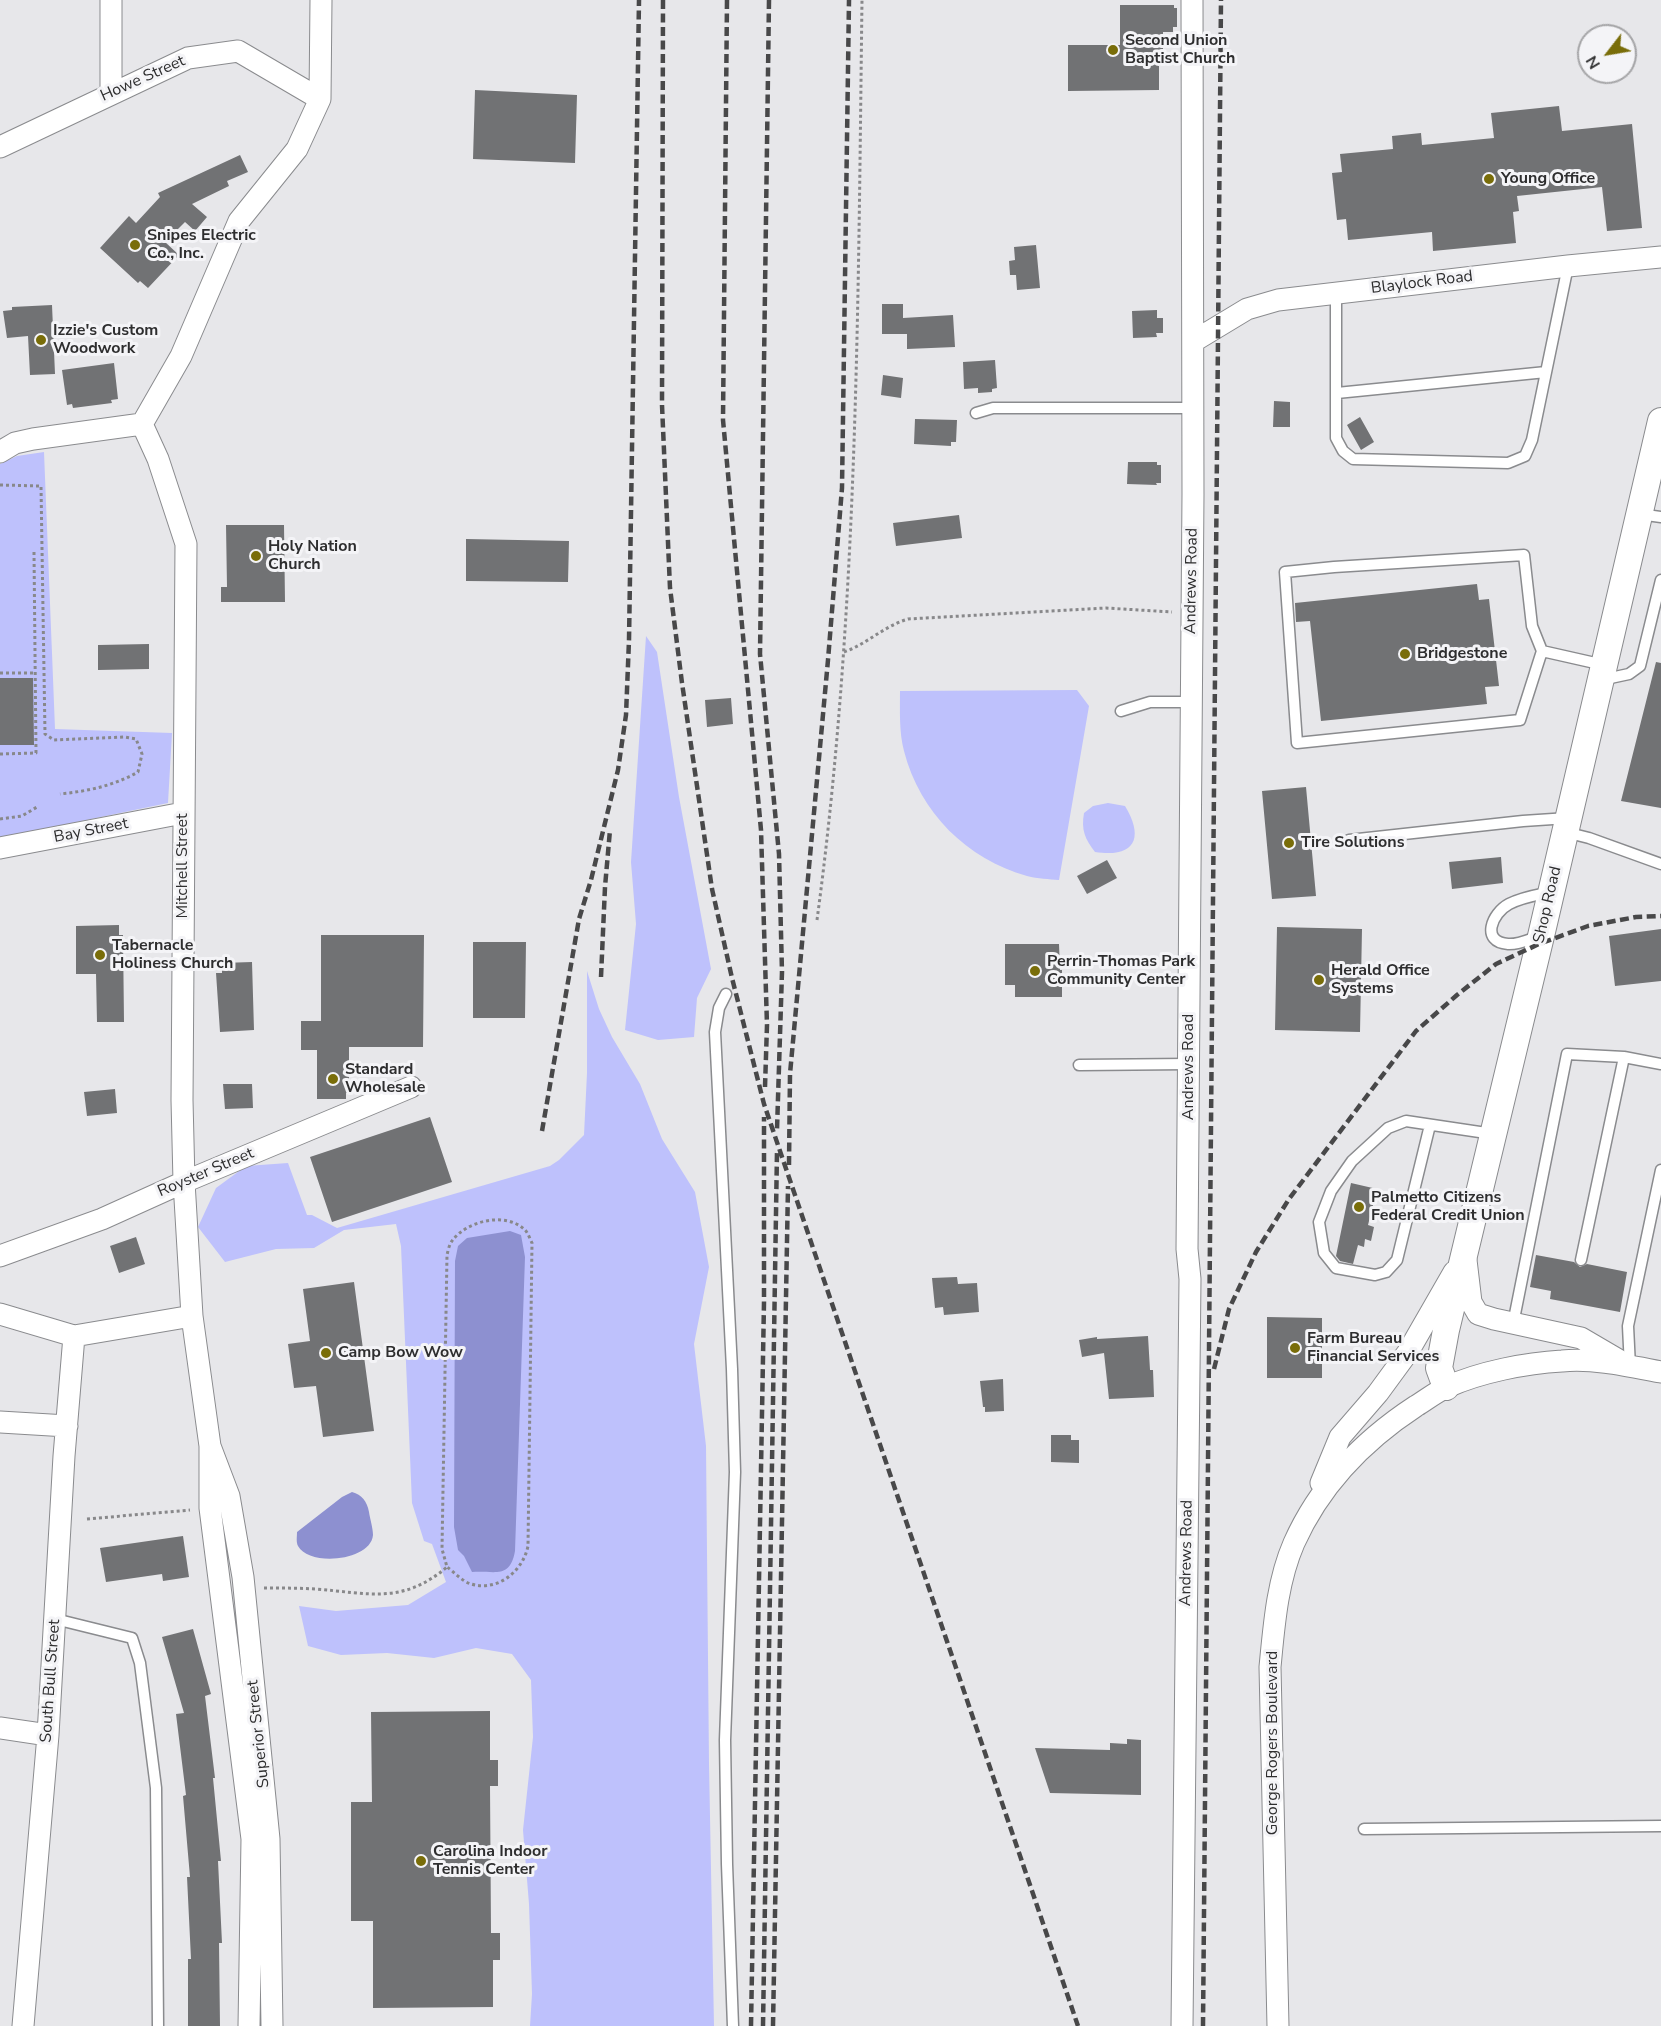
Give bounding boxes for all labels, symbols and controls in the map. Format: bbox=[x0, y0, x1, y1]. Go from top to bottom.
north arrow bbox=[1577, 24, 1637, 84]
place label: Second Union Baptist Church bbox=[1125, 31, 1235, 69]
marker: Second Union Baptist Church bbox=[1106, 43, 1120, 57]
text: N bbox=[1581, 51, 1606, 73]
street label: Howe Street bbox=[98, 52, 188, 106]
place label: Young Office bbox=[1501, 169, 1595, 189]
marker: Young Office bbox=[1482, 172, 1496, 186]
place label: Snipes Electric Co., Inc. bbox=[147, 226, 256, 264]
marker: Snipes Electric Co., Inc. bbox=[128, 238, 142, 252]
street label: Blaylock Road bbox=[1370, 267, 1474, 299]
place label: Izzie's Custom Woodwork bbox=[53, 321, 158, 359]
marker: Izzie's Custom Woodwork bbox=[34, 333, 48, 347]
street label: Andrews Road bbox=[1181, 528, 1203, 634]
place label: Holy Nation Church bbox=[268, 537, 357, 575]
marker: Holy Nation Church bbox=[249, 549, 263, 563]
place label: Bridgestone bbox=[1417, 644, 1507, 664]
marker: Bridgestone bbox=[1398, 647, 1412, 661]
street label: Mitchell Street bbox=[173, 813, 193, 919]
street label: Bay Street bbox=[52, 814, 130, 848]
place label: Tire Solutions bbox=[1301, 833, 1404, 853]
marker: Tire Solutions bbox=[1282, 836, 1296, 850]
street label: Shop Road bbox=[1530, 865, 1566, 945]
place label: Tabernacle Holiness Church bbox=[112, 936, 233, 974]
marker: Tabernacle Holiness Church bbox=[93, 948, 107, 962]
place label: Perrin-Thomas Park Community Center bbox=[1047, 952, 1195, 990]
place label: Herald Office Systems bbox=[1331, 961, 1430, 999]
marker: Perrin-Thomas Park Community Center bbox=[1028, 964, 1042, 978]
marker: Herald Office Systems bbox=[1312, 973, 1326, 987]
street label: Andrews Road bbox=[1179, 1014, 1199, 1120]
place label: Standard Wholesale bbox=[345, 1060, 425, 1098]
marker: Standard Wholesale bbox=[326, 1072, 340, 1086]
street label: Royster Street bbox=[155, 1144, 257, 1202]
place label: Palmetto Citizens Federal Credit Union bbox=[1371, 1188, 1525, 1226]
marker: Palmetto Citizens Federal Credit Union bbox=[1352, 1200, 1366, 1214]
place label: Farm Bureau Financial Services bbox=[1307, 1329, 1439, 1367]
marker: Farm Bureau Financial Services bbox=[1288, 1341, 1302, 1355]
place label: Camp Bow Wow bbox=[338, 1343, 463, 1363]
marker: Camp Bow Wow bbox=[319, 1346, 333, 1360]
street label: Andrews Road bbox=[1176, 1500, 1198, 1606]
street label: South Bull Street bbox=[37, 1619, 65, 1743]
street label: George Rogers Boulevard bbox=[1263, 1651, 1283, 1835]
street label: Superior Street bbox=[244, 1679, 274, 1789]
place label: Carolina Indoor Tennis Center bbox=[433, 1842, 547, 1880]
marker: Carolina Indoor Tennis Center bbox=[414, 1854, 428, 1868]

